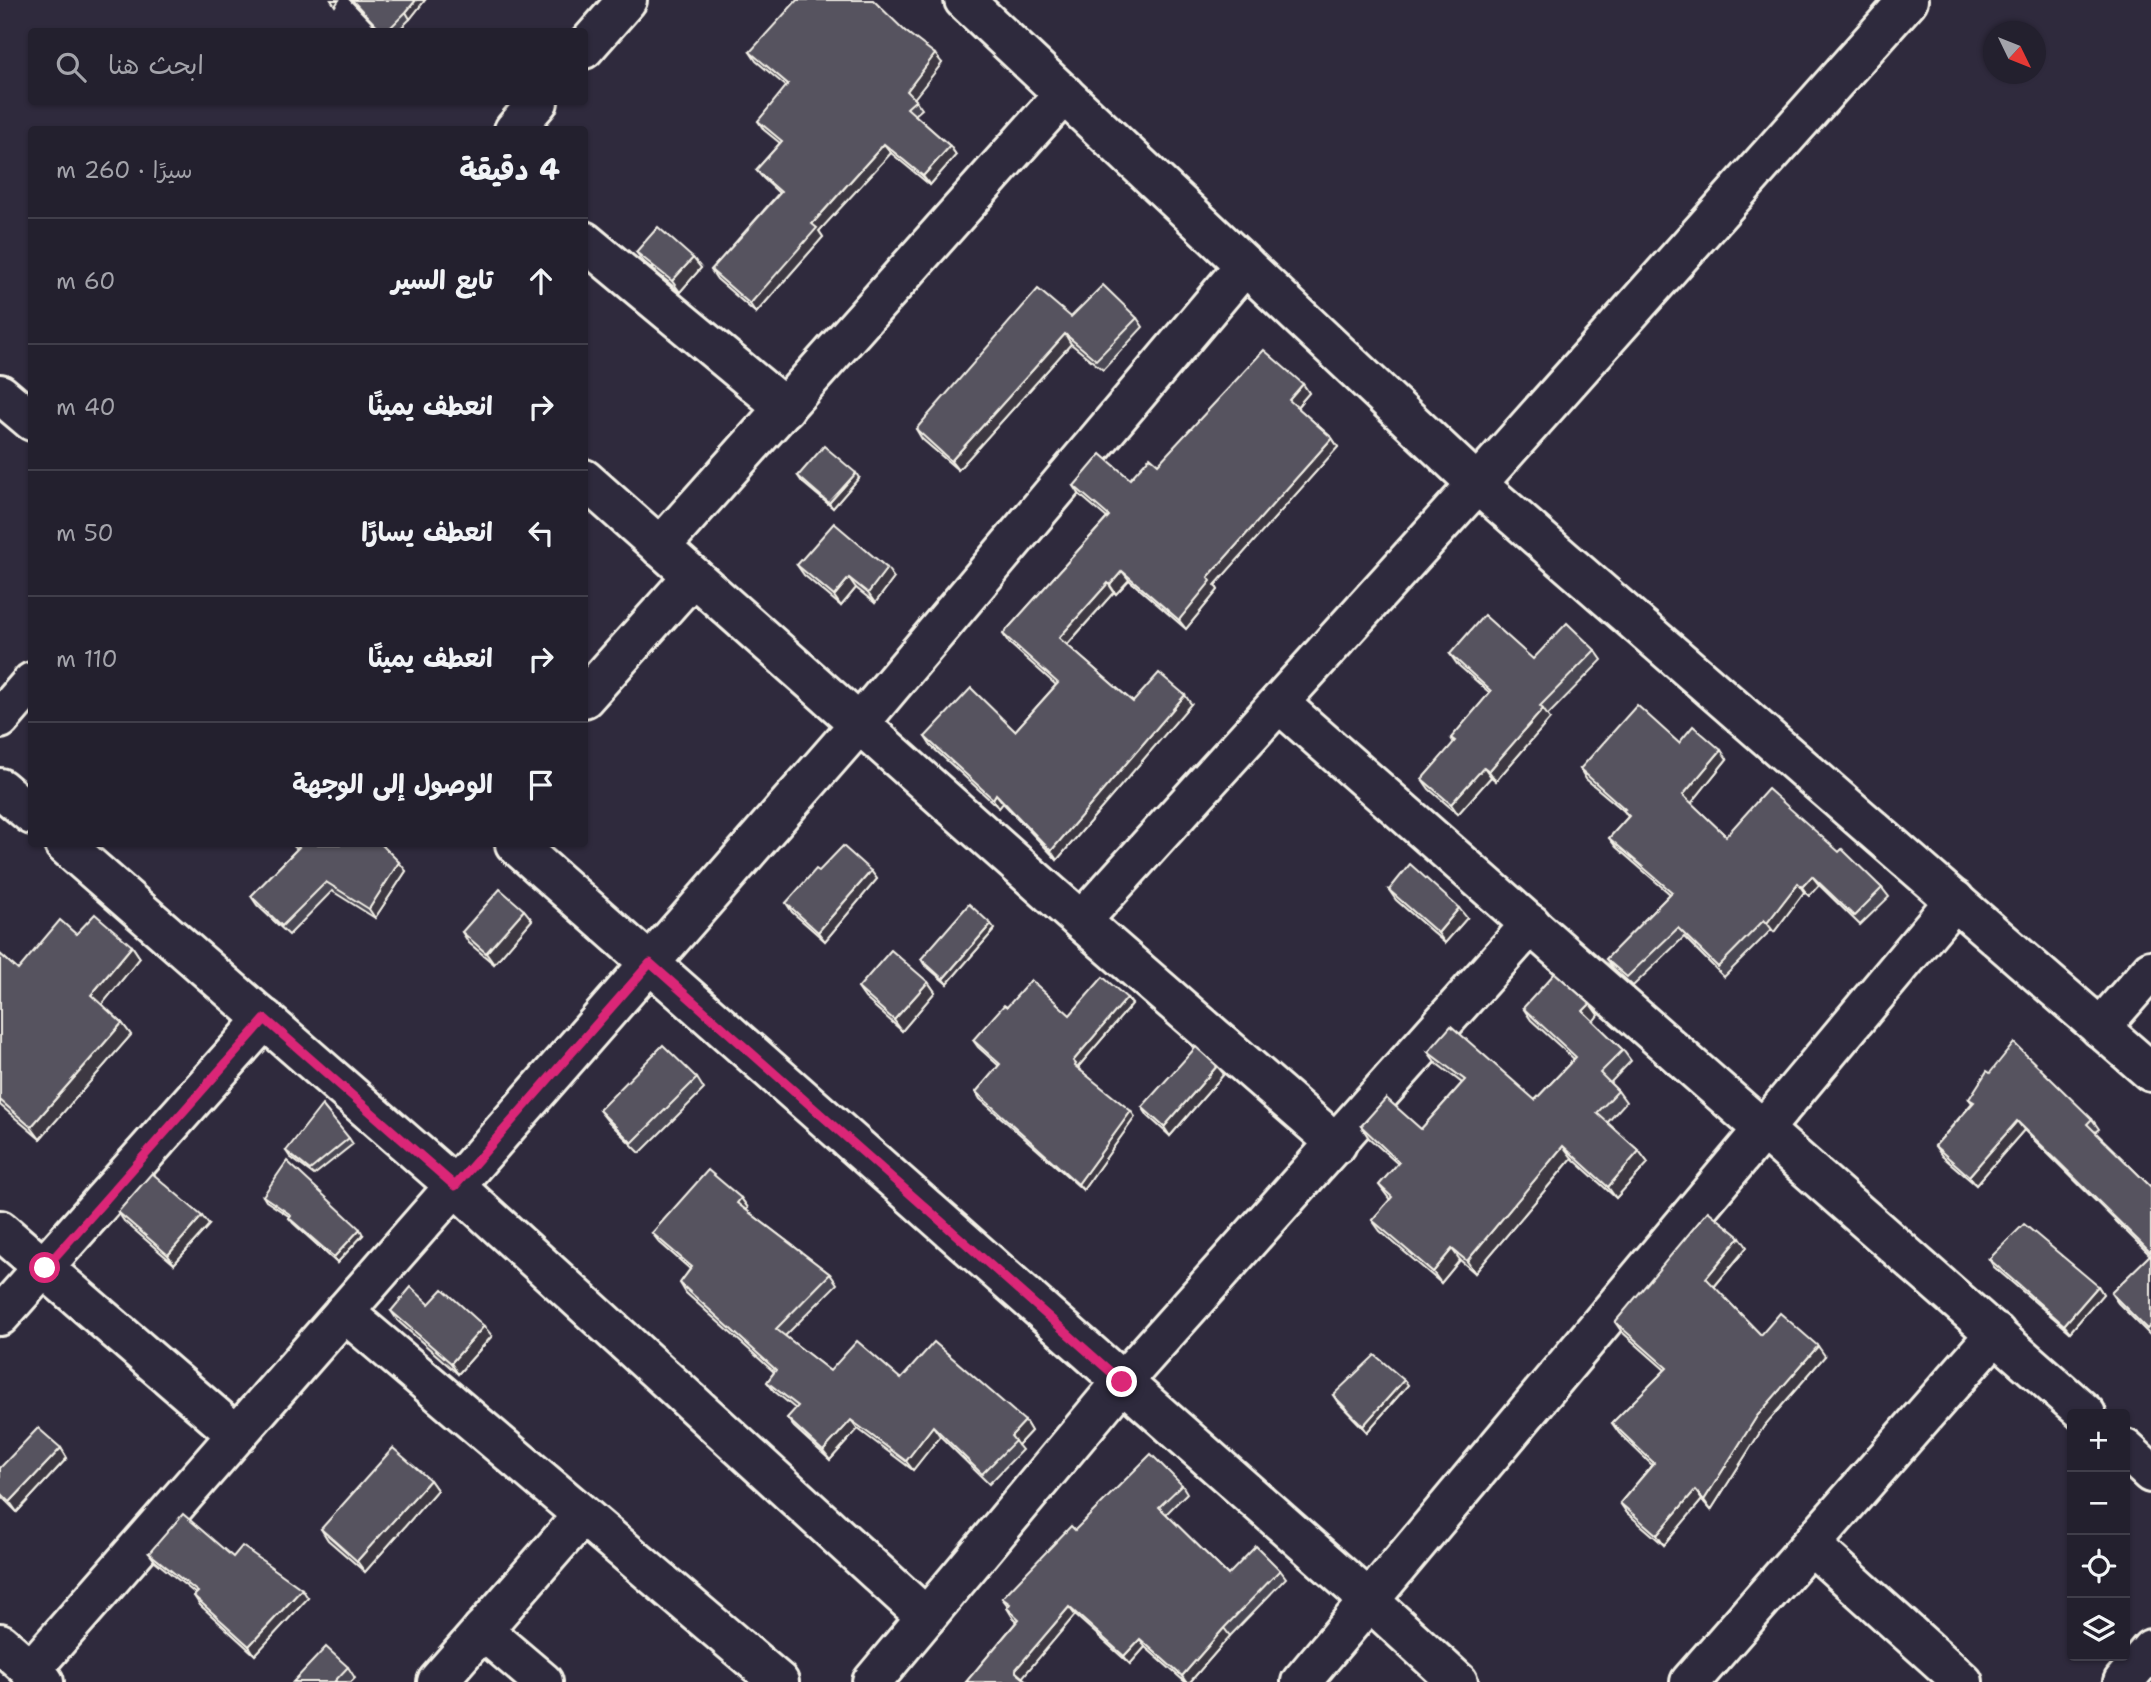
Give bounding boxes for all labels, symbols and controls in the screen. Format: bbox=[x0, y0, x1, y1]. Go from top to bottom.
north arrow bbox=[1983, 21, 2046, 84]
search box bbox=[28, 28, 588, 105]
text: ابحث هنا bbox=[108, 47, 204, 82]
icon: search bbox=[52, 48, 90, 86]
text: 4 دقيقة bbox=[459, 149, 560, 190]
text: سيرًا · 260 m bbox=[56, 155, 193, 185]
text: تابع السير bbox=[391, 262, 493, 297]
icon: ahead bbox=[522, 262, 560, 300]
text: 60 m bbox=[56, 266, 115, 296]
text: انعطف يمينًا bbox=[368, 388, 493, 423]
icon: right bbox=[522, 388, 560, 426]
text: 40 m bbox=[56, 392, 116, 422]
text: انعطف يسارًا bbox=[361, 514, 493, 549]
icon: left bbox=[522, 514, 560, 552]
text: 50 m bbox=[56, 518, 114, 548]
text: انعطف يمينًا bbox=[368, 640, 493, 675]
icon: right bbox=[522, 640, 560, 678]
text: 110 m bbox=[56, 644, 118, 674]
text: الوصول إلى الوجهة bbox=[292, 766, 493, 801]
icon: arrive bbox=[522, 766, 560, 804]
route start bbox=[29, 1252, 60, 1283]
route end bbox=[1106, 1366, 1137, 1397]
map controls bbox=[2067, 1409, 2130, 1661]
button: + bbox=[2067, 1409, 2130, 1472]
button: − bbox=[2067, 1472, 2130, 1535]
button: locate bbox=[2067, 1535, 2130, 1598]
button: layers bbox=[2067, 1598, 2130, 1661]

